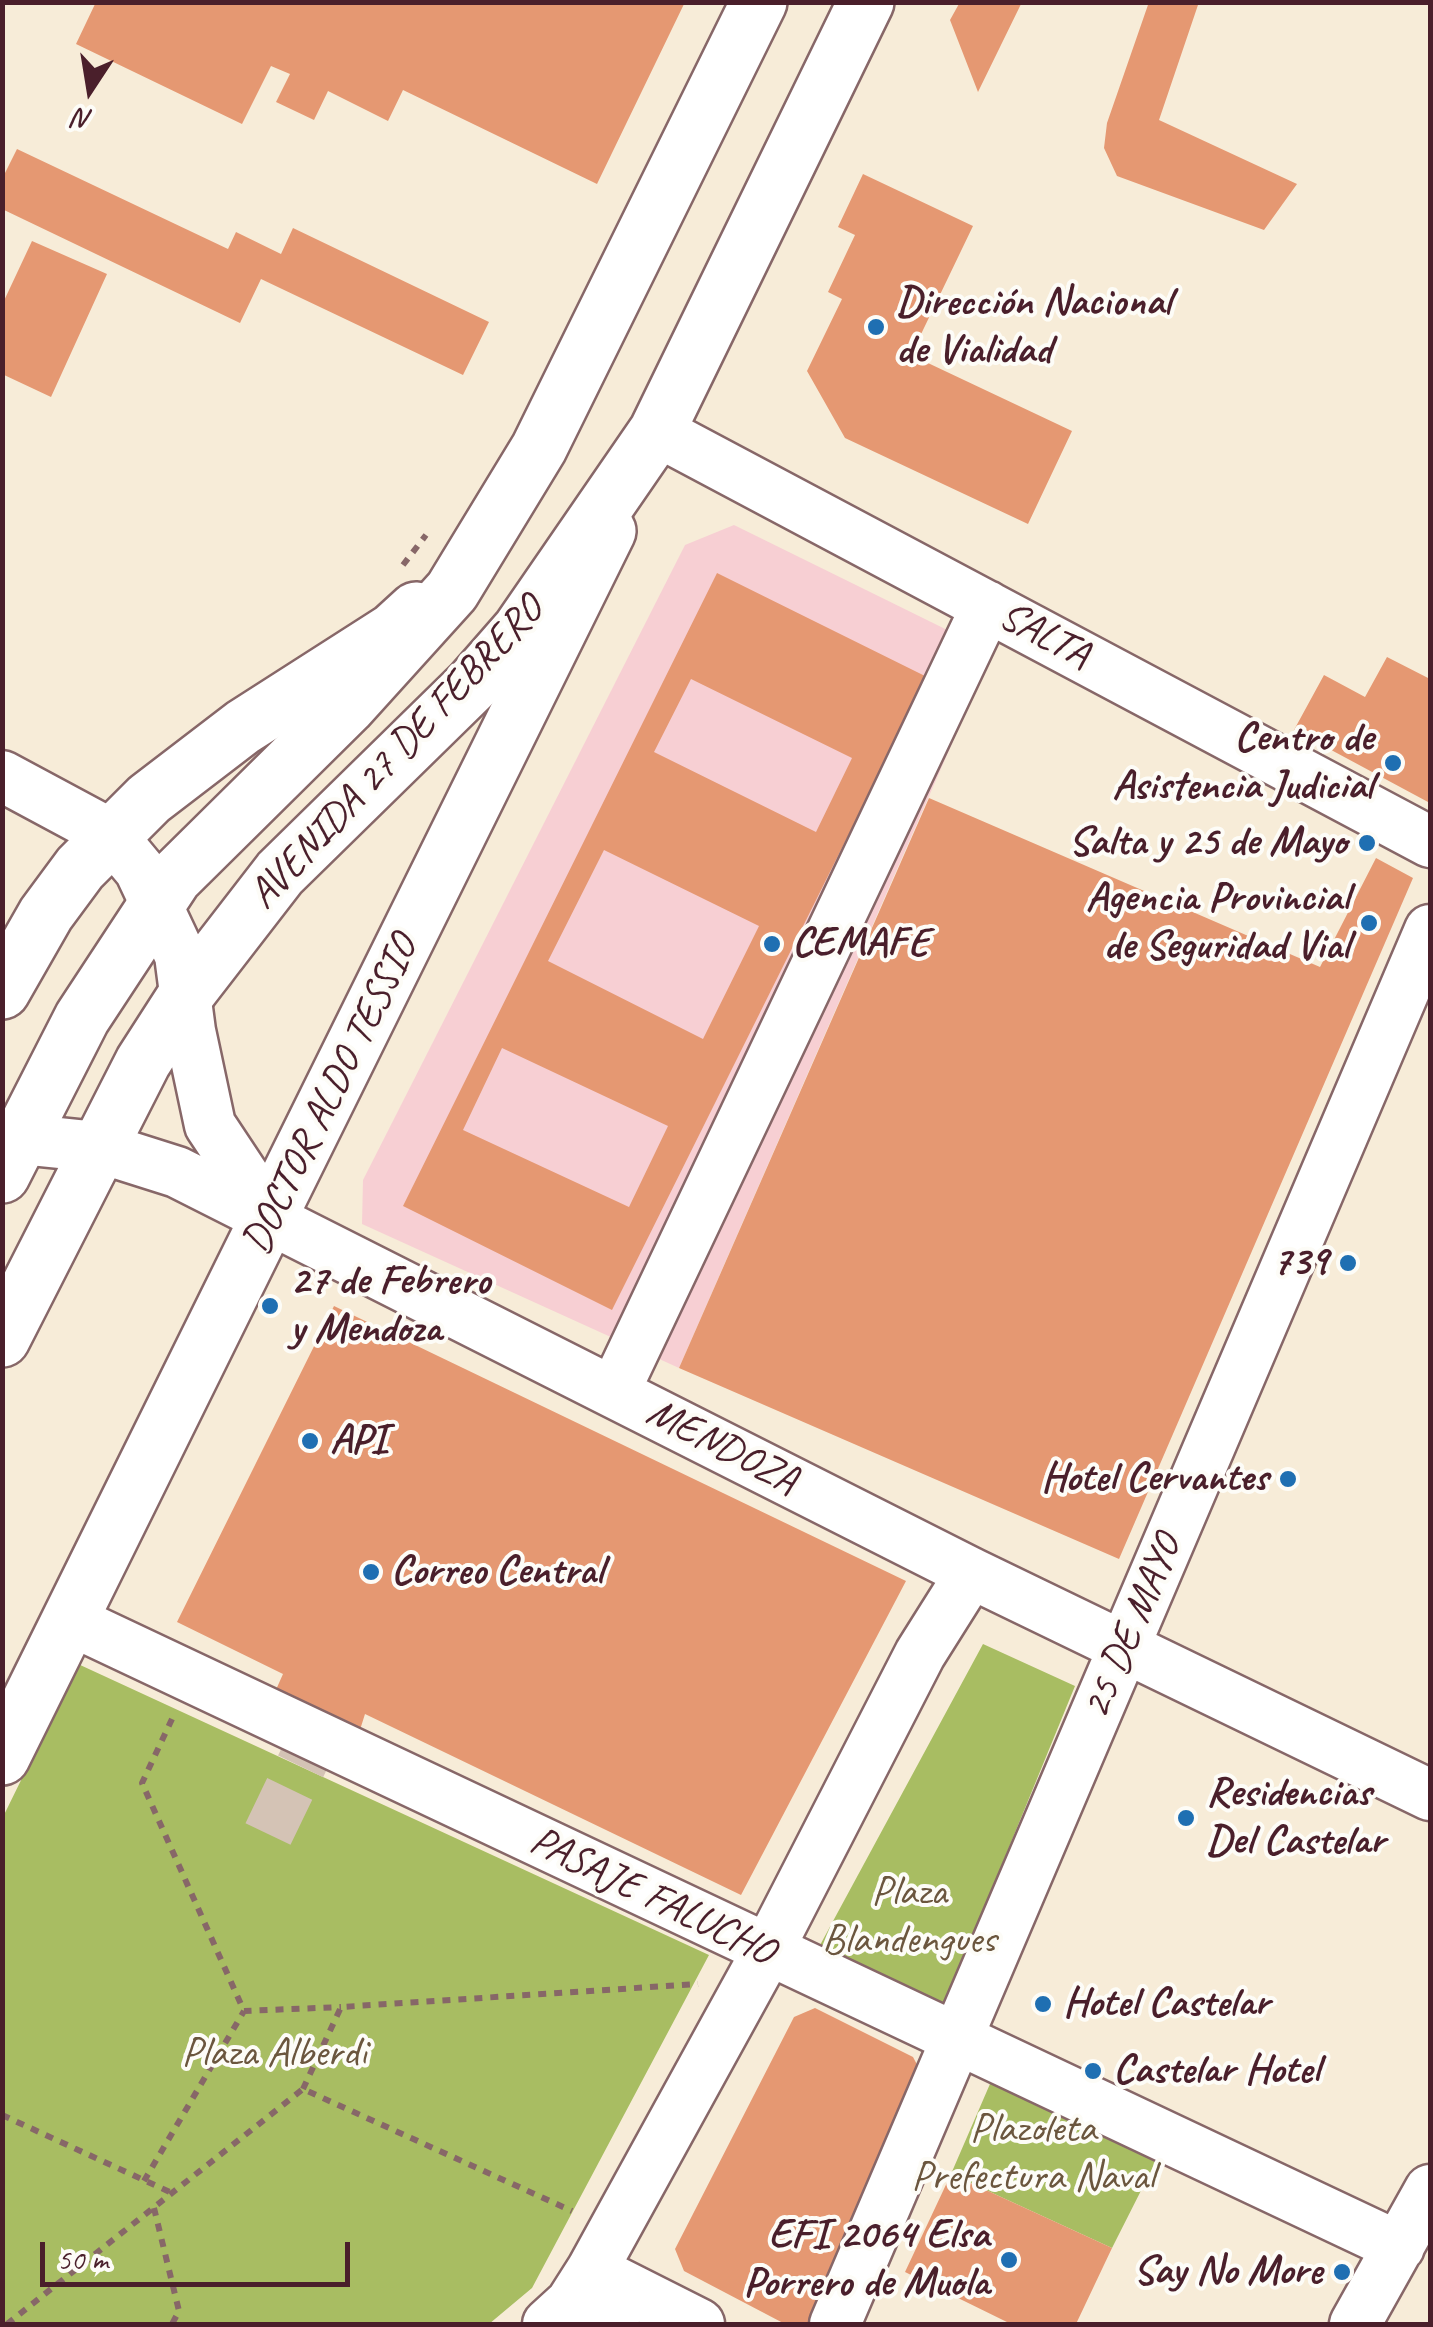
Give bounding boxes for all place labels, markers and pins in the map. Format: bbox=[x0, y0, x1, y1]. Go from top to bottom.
place label: Dirección Nacional de Vialidad bbox=[896, 278, 1171, 376]
marker: Dirección Nacional de Vialidad bbox=[865, 316, 887, 338]
place label: Centro de Asistencia Judicial bbox=[1112, 714, 1373, 812]
marker: Centro de Asistencia Judicial bbox=[1382, 752, 1404, 774]
place label: Salta y 25 de Mayo bbox=[1068, 818, 1347, 868]
marker: Salta y 25 de Mayo bbox=[1356, 832, 1378, 854]
place label: Agencia Provincial de Seguridad Vial bbox=[1086, 874, 1349, 972]
marker: Agencia Provincial de Seguridad Vial bbox=[1358, 912, 1380, 934]
place label: CEMAFE bbox=[792, 919, 929, 969]
marker: CEMAFE bbox=[761, 933, 783, 955]
place label: 739 bbox=[1272, 1238, 1328, 1288]
marker: 739 bbox=[1337, 1252, 1359, 1274]
place label: 27 de Febrero y Mendoza bbox=[290, 1257, 490, 1355]
marker: 27 de Febrero y Mendoza bbox=[259, 1295, 281, 1317]
place label: API bbox=[330, 1416, 387, 1466]
marker: API bbox=[299, 1430, 321, 1452]
place label: Hotel Cervantes bbox=[1041, 1454, 1268, 1504]
marker: Hotel Cervantes bbox=[1277, 1468, 1299, 1490]
place label: Correo Central bbox=[391, 1547, 603, 1597]
marker: Correo Central bbox=[360, 1561, 382, 1583]
place label: Residencias Del Castelar bbox=[1206, 1769, 1385, 1868]
marker: Residencias Del Castelar bbox=[1175, 1807, 1197, 1829]
place label: Hotel Castelar bbox=[1063, 1979, 1269, 2029]
marker: Hotel Castelar bbox=[1032, 1993, 1054, 2015]
place label: Castelar Hotel bbox=[1113, 2046, 1319, 2096]
marker: Castelar Hotel bbox=[1082, 2060, 1104, 2082]
place label: EFI 2064 Elsa Porrero de Muola bbox=[744, 2211, 989, 2310]
place label: Say No More bbox=[1133, 2247, 1322, 2297]
marker: EFI 2064 Elsa Porrero de Muola bbox=[998, 2249, 1020, 2271]
marker: Say No More bbox=[1331, 2261, 1353, 2283]

